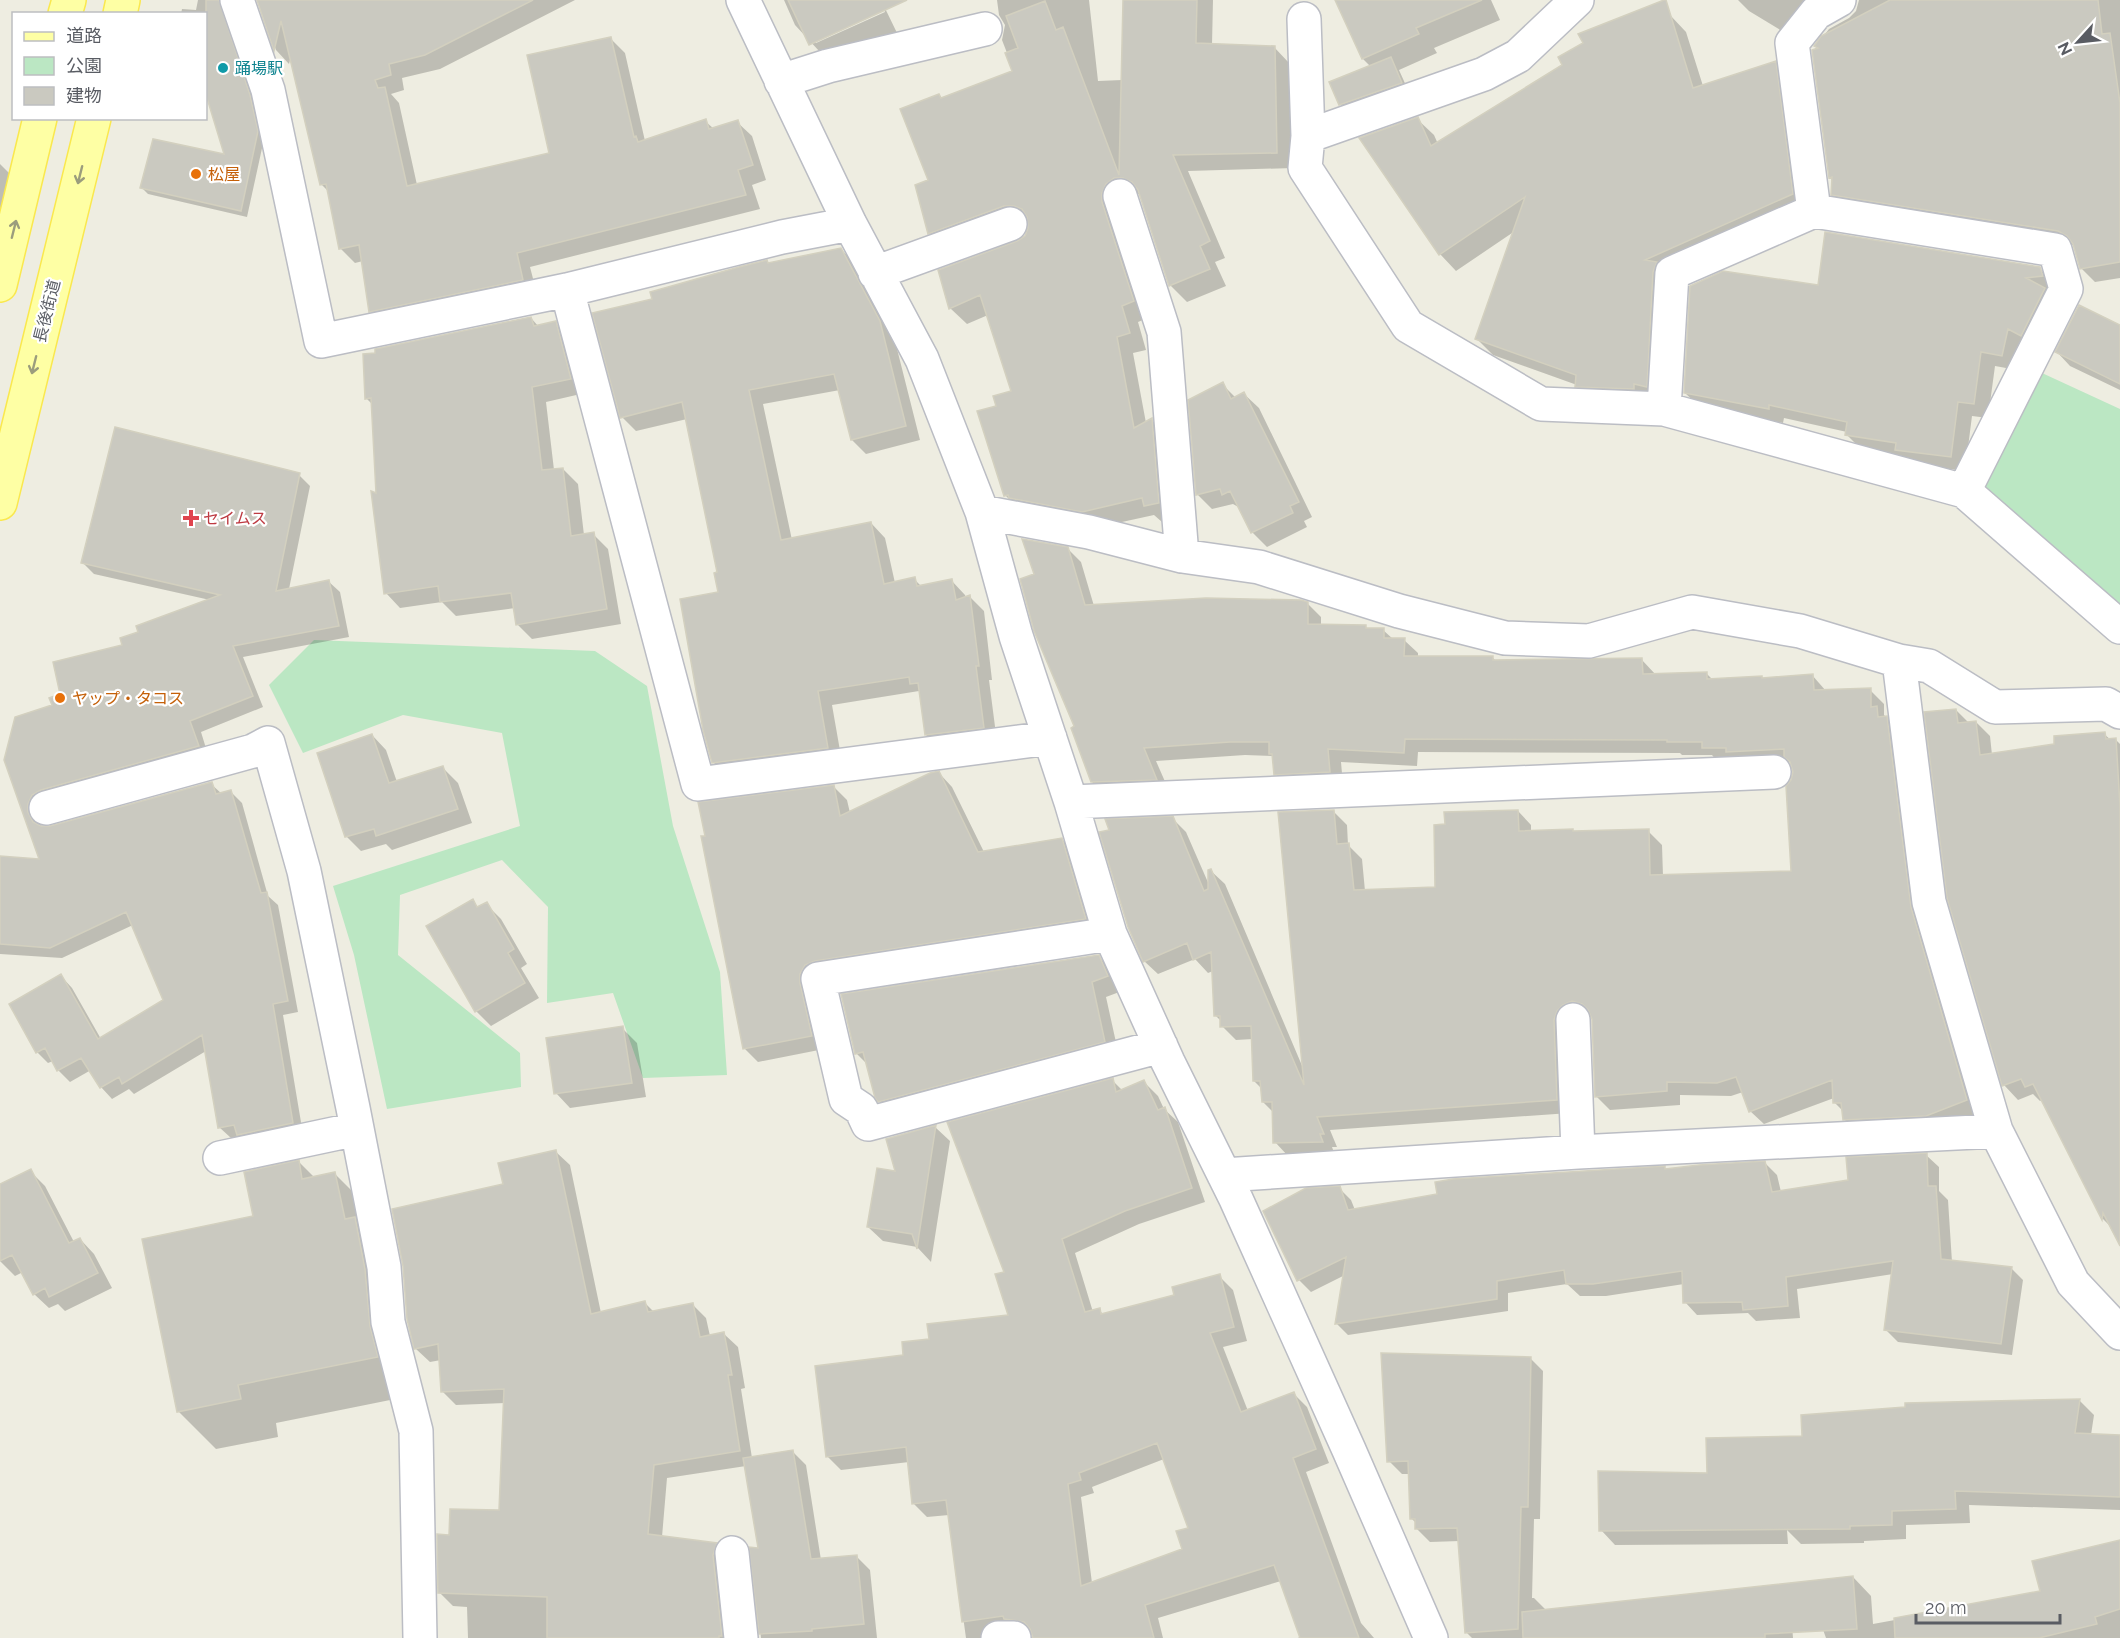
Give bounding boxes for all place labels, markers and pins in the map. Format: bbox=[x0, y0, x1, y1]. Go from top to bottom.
place label: 踊場駅 bbox=[235, 59, 283, 78]
marker: 踊場駅 bbox=[216, 61, 230, 75]
place label: 松屋 bbox=[208, 165, 240, 184]
marker: 松屋 bbox=[189, 167, 203, 181]
place label: セイムス bbox=[203, 509, 267, 528]
marker: セイムス bbox=[184, 511, 198, 525]
place label: ヤップ・タコス bbox=[72, 689, 184, 708]
marker: ヤップ・タコス bbox=[53, 691, 67, 705]

